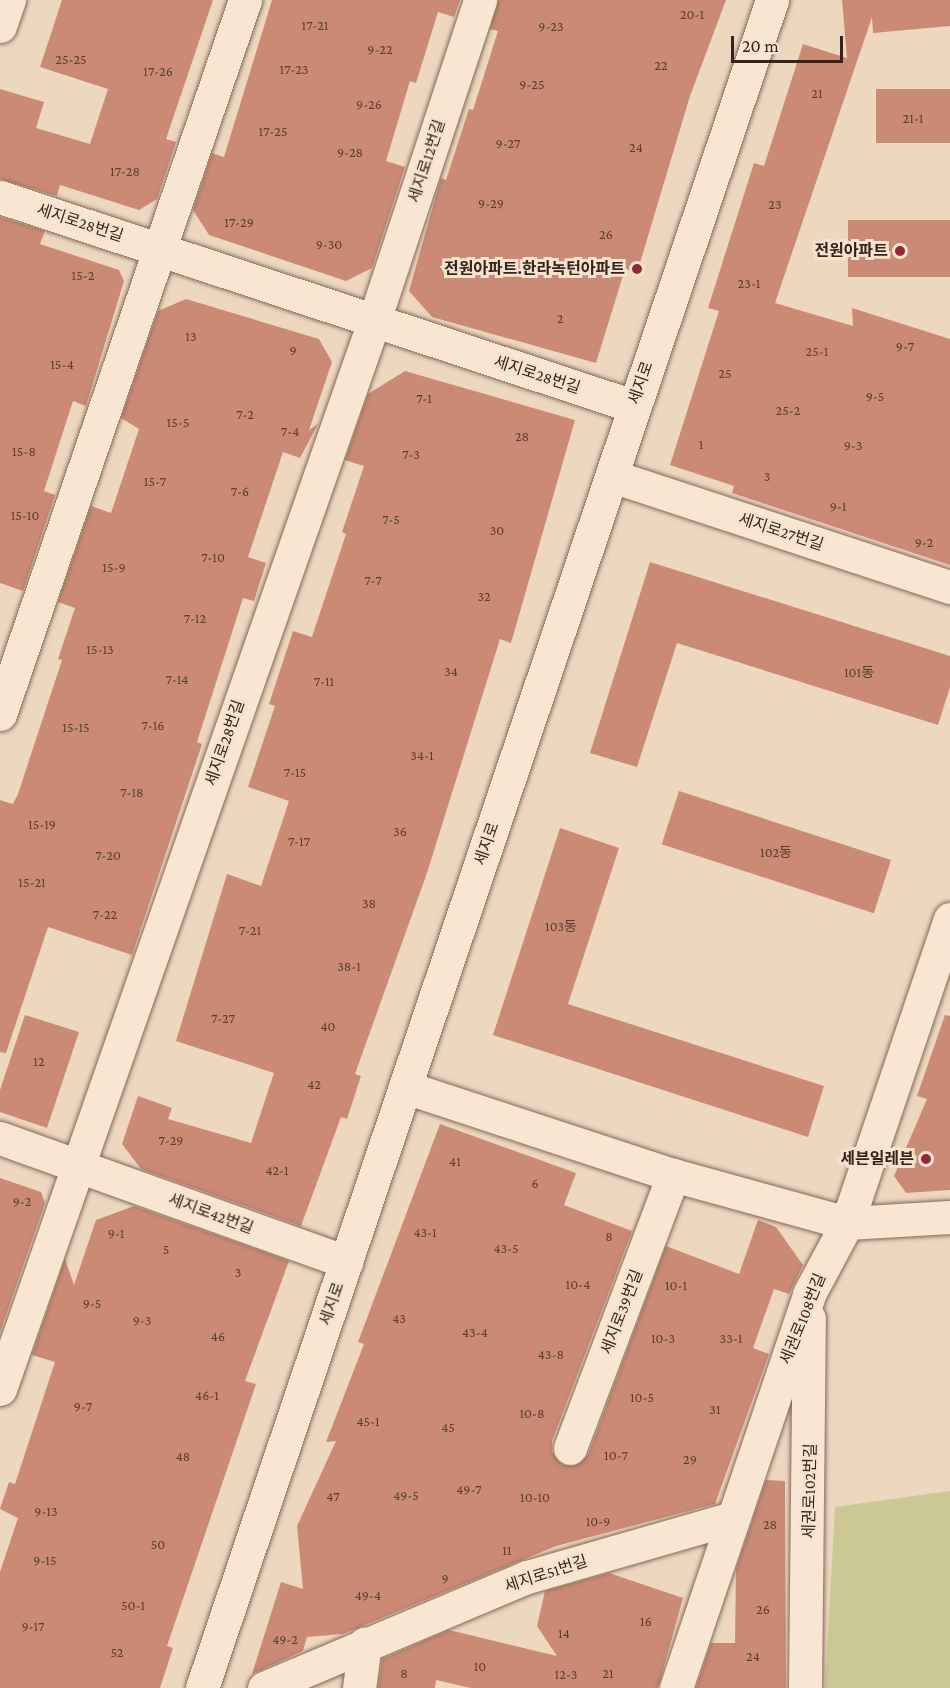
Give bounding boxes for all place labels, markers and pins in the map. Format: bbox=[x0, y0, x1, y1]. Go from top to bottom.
place label: 전원아파트 bbox=[814, 241, 888, 261]
marker: 전원아파트 bbox=[893, 244, 907, 258]
place label: 전원아파트.한라녹턴아파트 bbox=[444, 259, 625, 279]
marker: 전원아파트.한라녹턴아파트 bbox=[630, 262, 644, 276]
place label: 세븐일레븐 bbox=[840, 1149, 914, 1169]
marker: 세븐일레븐 bbox=[919, 1152, 933, 1166]

